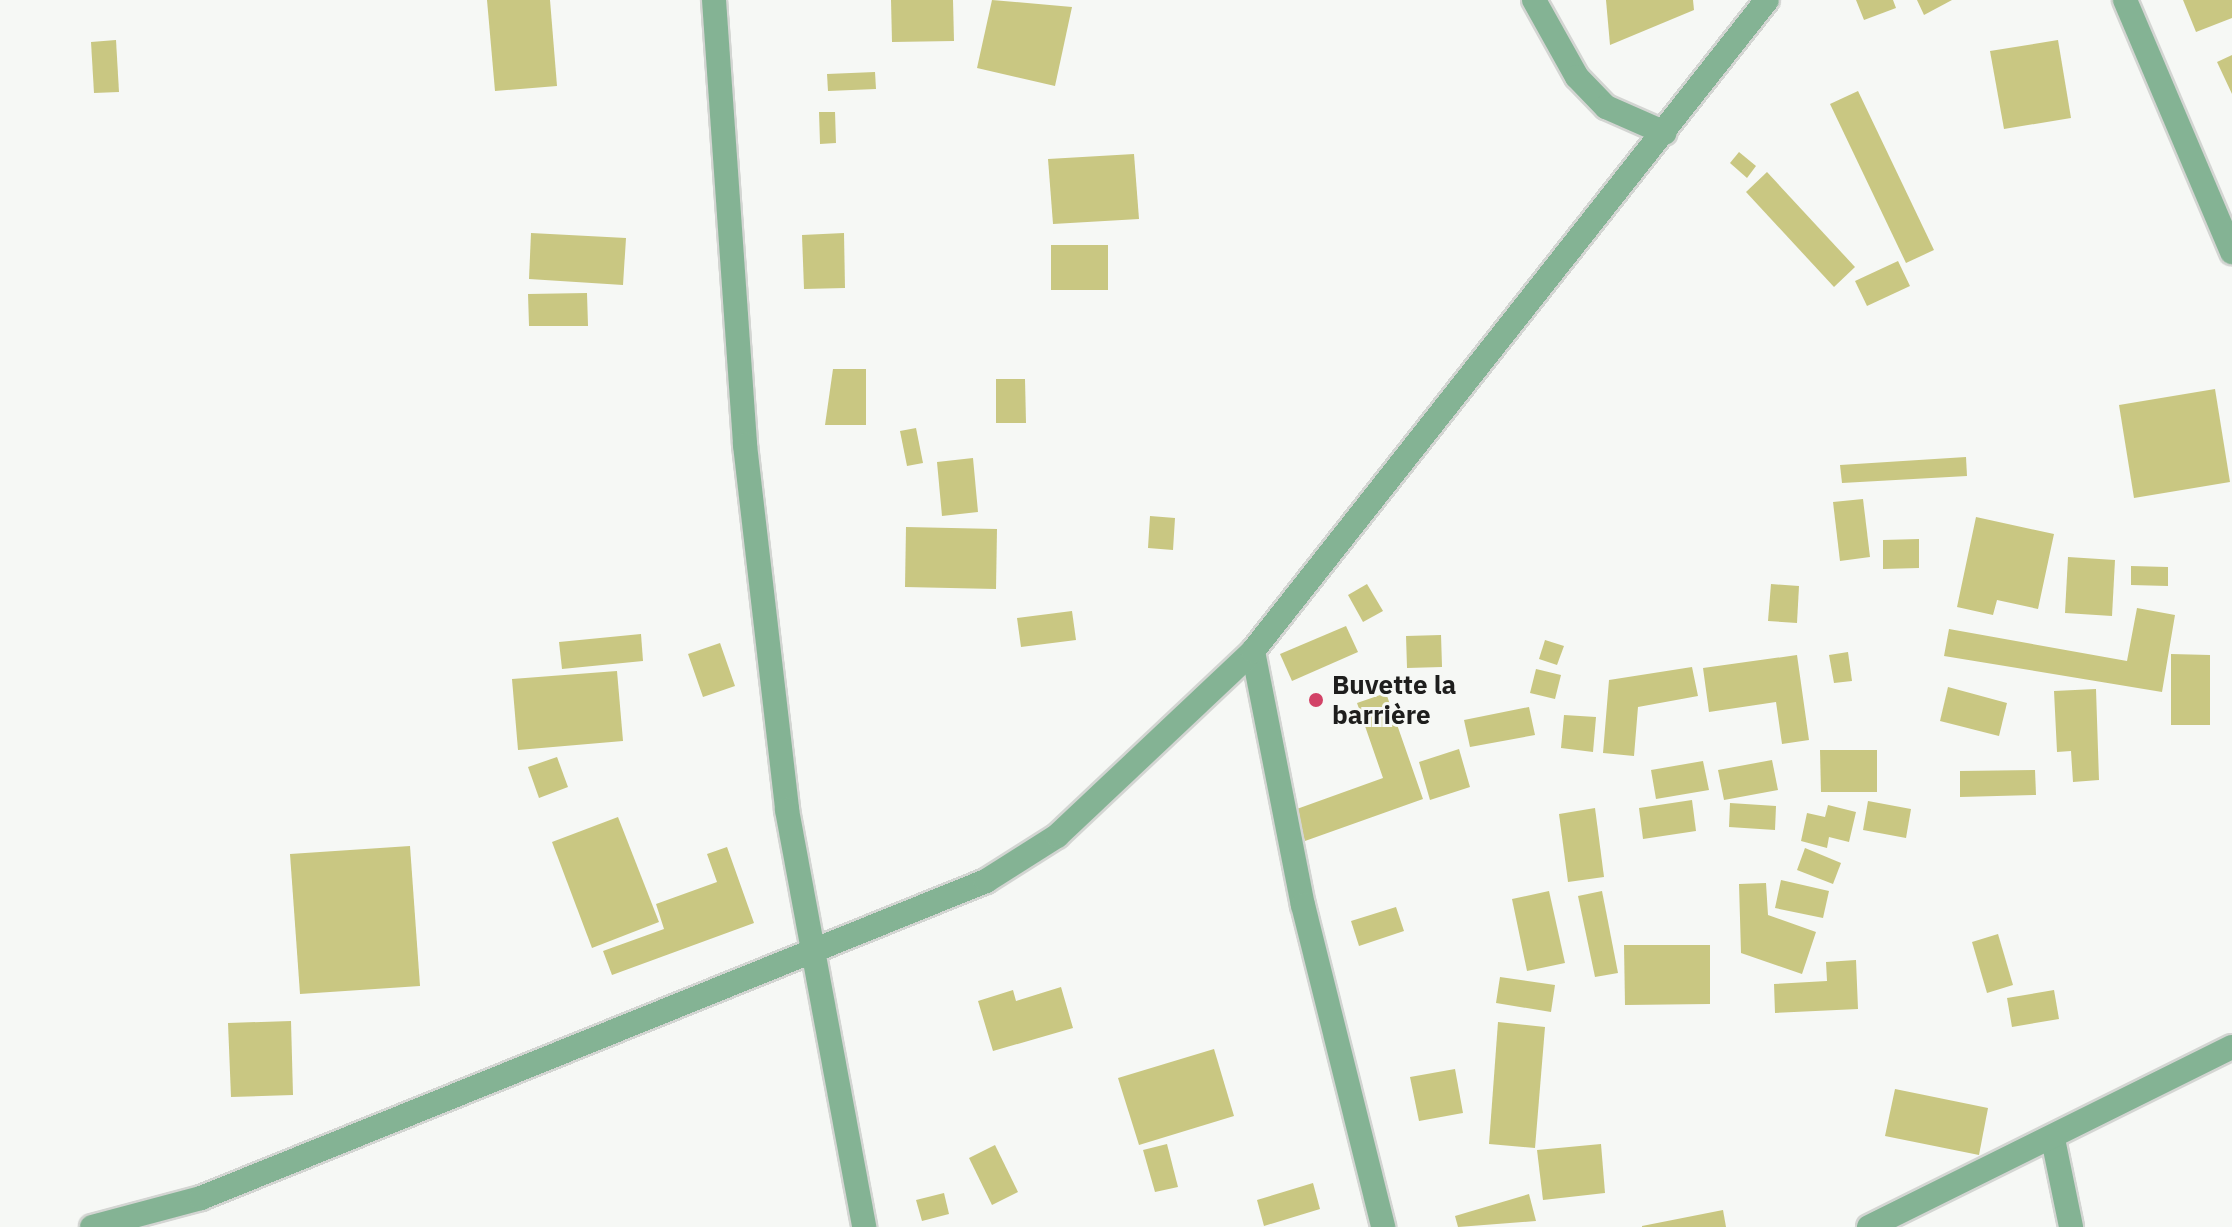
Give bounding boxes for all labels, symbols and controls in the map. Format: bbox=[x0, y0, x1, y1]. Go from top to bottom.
place label: Buvette la barrière bbox=[1332, 669, 1456, 730]
marker: Buvette la barrière bbox=[1307, 691, 1325, 709]

